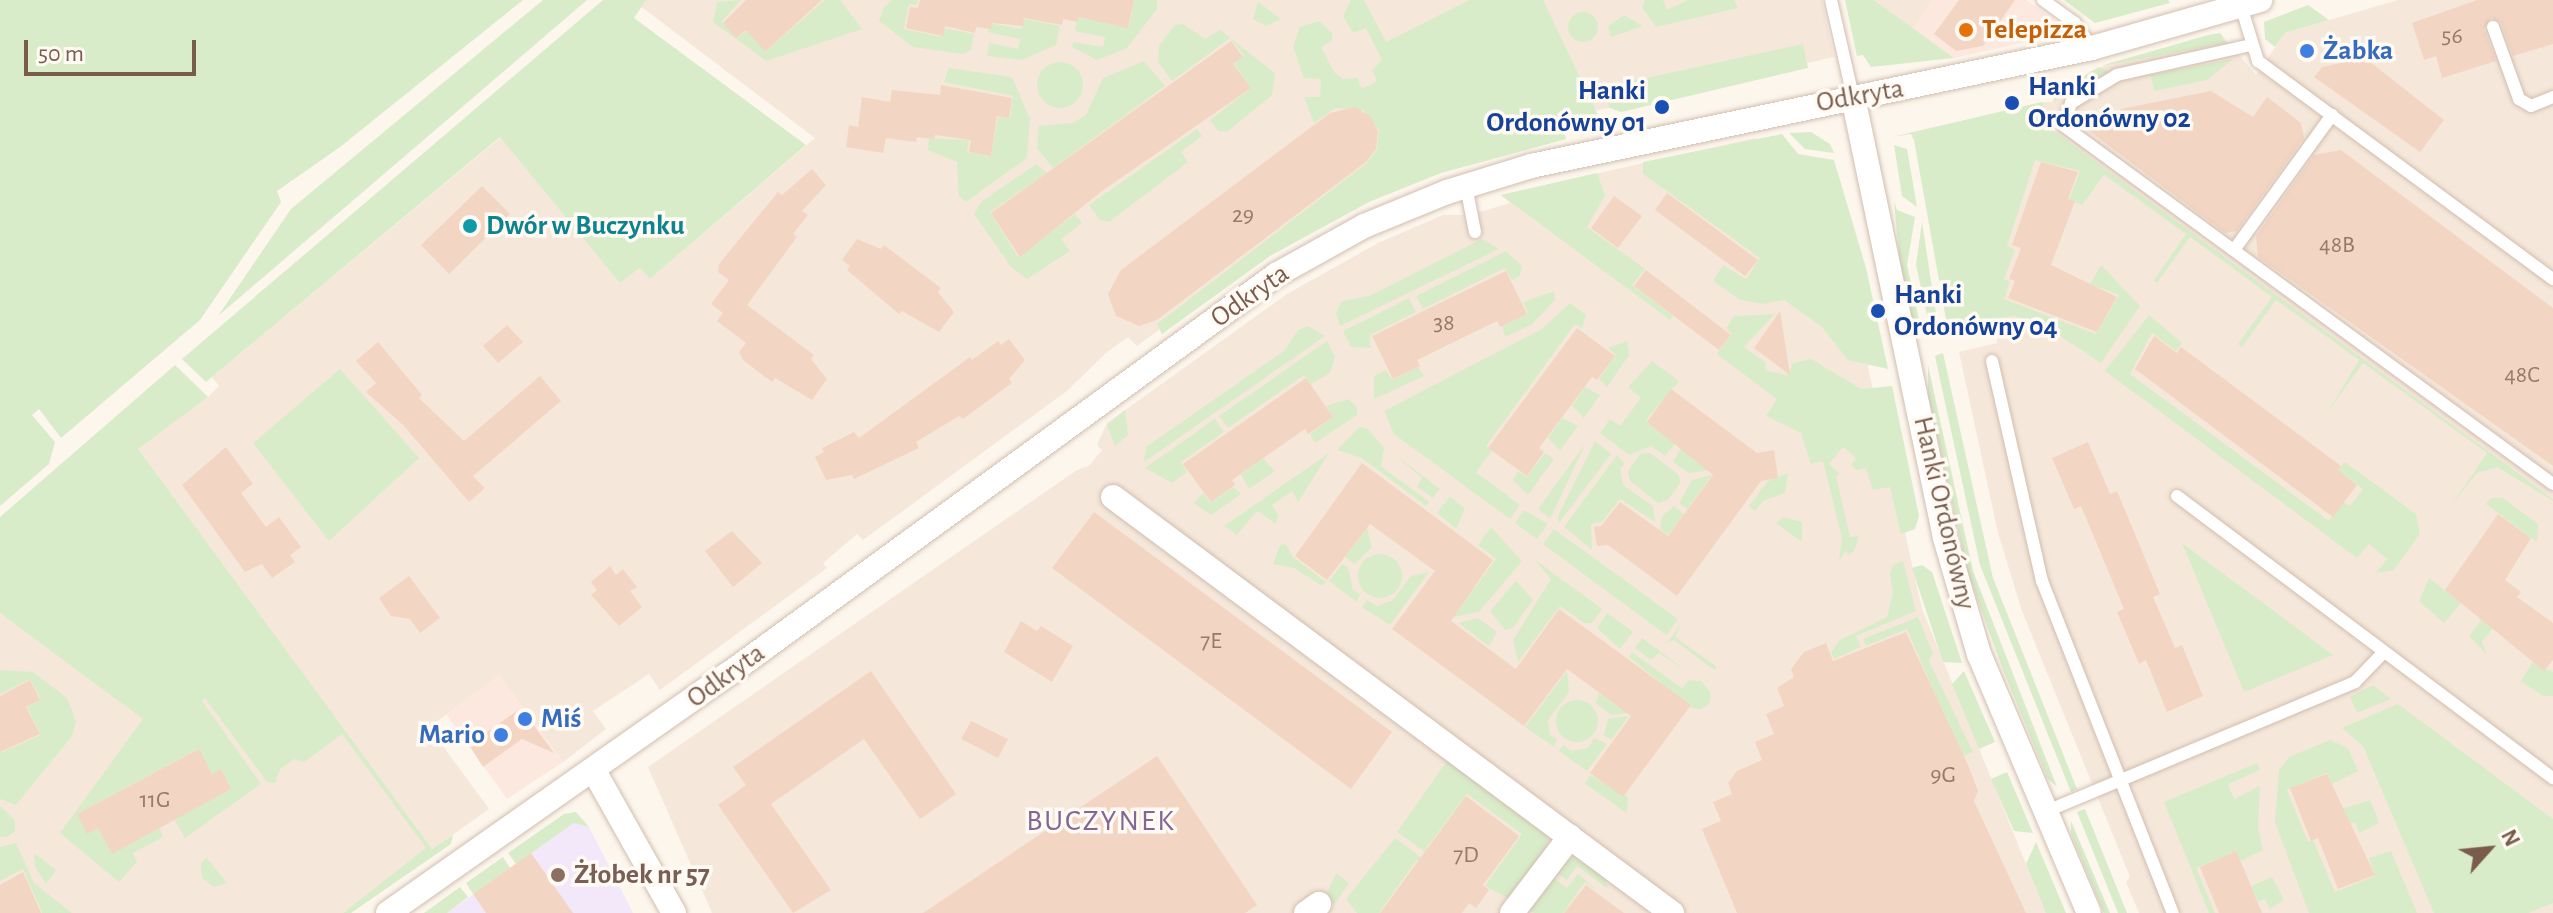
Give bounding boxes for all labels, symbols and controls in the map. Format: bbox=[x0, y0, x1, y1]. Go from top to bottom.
place label: Telepizza bbox=[1982, 13, 2087, 47]
marker: Telepizza bbox=[1957, 21, 1975, 39]
house number: 56 bbox=[2441, 23, 2463, 51]
scale bar bbox=[28, 24, 200, 74]
place label: Żabka bbox=[2323, 34, 2393, 68]
text: 50 m bbox=[38, 42, 84, 66]
marker: Żabka bbox=[2298, 42, 2316, 60]
place label: Hanki Ordonówny 02 bbox=[2028, 70, 2191, 136]
street label: Odkryta bbox=[1814, 72, 1906, 120]
place label: Hanki Ordonówny 01 bbox=[1486, 74, 1646, 140]
marker: Hanki Ordonówny 02 bbox=[2003, 94, 2021, 112]
marker: Hanki Ordonówny 01 bbox=[1653, 98, 1671, 116]
house number: 29 bbox=[1232, 202, 1254, 230]
place label: Dwór w Buczynku bbox=[486, 209, 684, 243]
marker: Dwór w Buczynku bbox=[461, 217, 479, 235]
house number: 48B bbox=[2319, 232, 2355, 260]
street label: Odkryta bbox=[1204, 257, 1296, 335]
place label: Hanki Ordonówny 04 bbox=[1894, 278, 2058, 344]
marker: Hanki Ordonówny 04 bbox=[1869, 302, 1887, 320]
house number: 38 bbox=[1433, 310, 1455, 338]
house number: 48C bbox=[2504, 362, 2540, 390]
street label: Hanki Ordonówny bbox=[1905, 413, 1983, 613]
house number: 7E bbox=[1200, 628, 1222, 656]
street label: Odkryta bbox=[680, 636, 772, 716]
place label: Miś bbox=[541, 702, 581, 736]
marker: Miś bbox=[516, 710, 534, 728]
place label: Mario bbox=[419, 718, 485, 752]
marker: Mario bbox=[492, 726, 510, 744]
house number: 9G bbox=[1930, 762, 1956, 790]
house number: 11G bbox=[140, 787, 170, 815]
district label: BUCZYNEK bbox=[1026, 803, 1176, 839]
north arrow bbox=[2449, 809, 2529, 889]
text: N bbox=[2497, 826, 2524, 850]
house number: 7D bbox=[1453, 842, 1479, 870]
place label: Żłobek nr 57 bbox=[574, 858, 710, 892]
marker: Żłobek nr 57 bbox=[549, 866, 567, 884]

